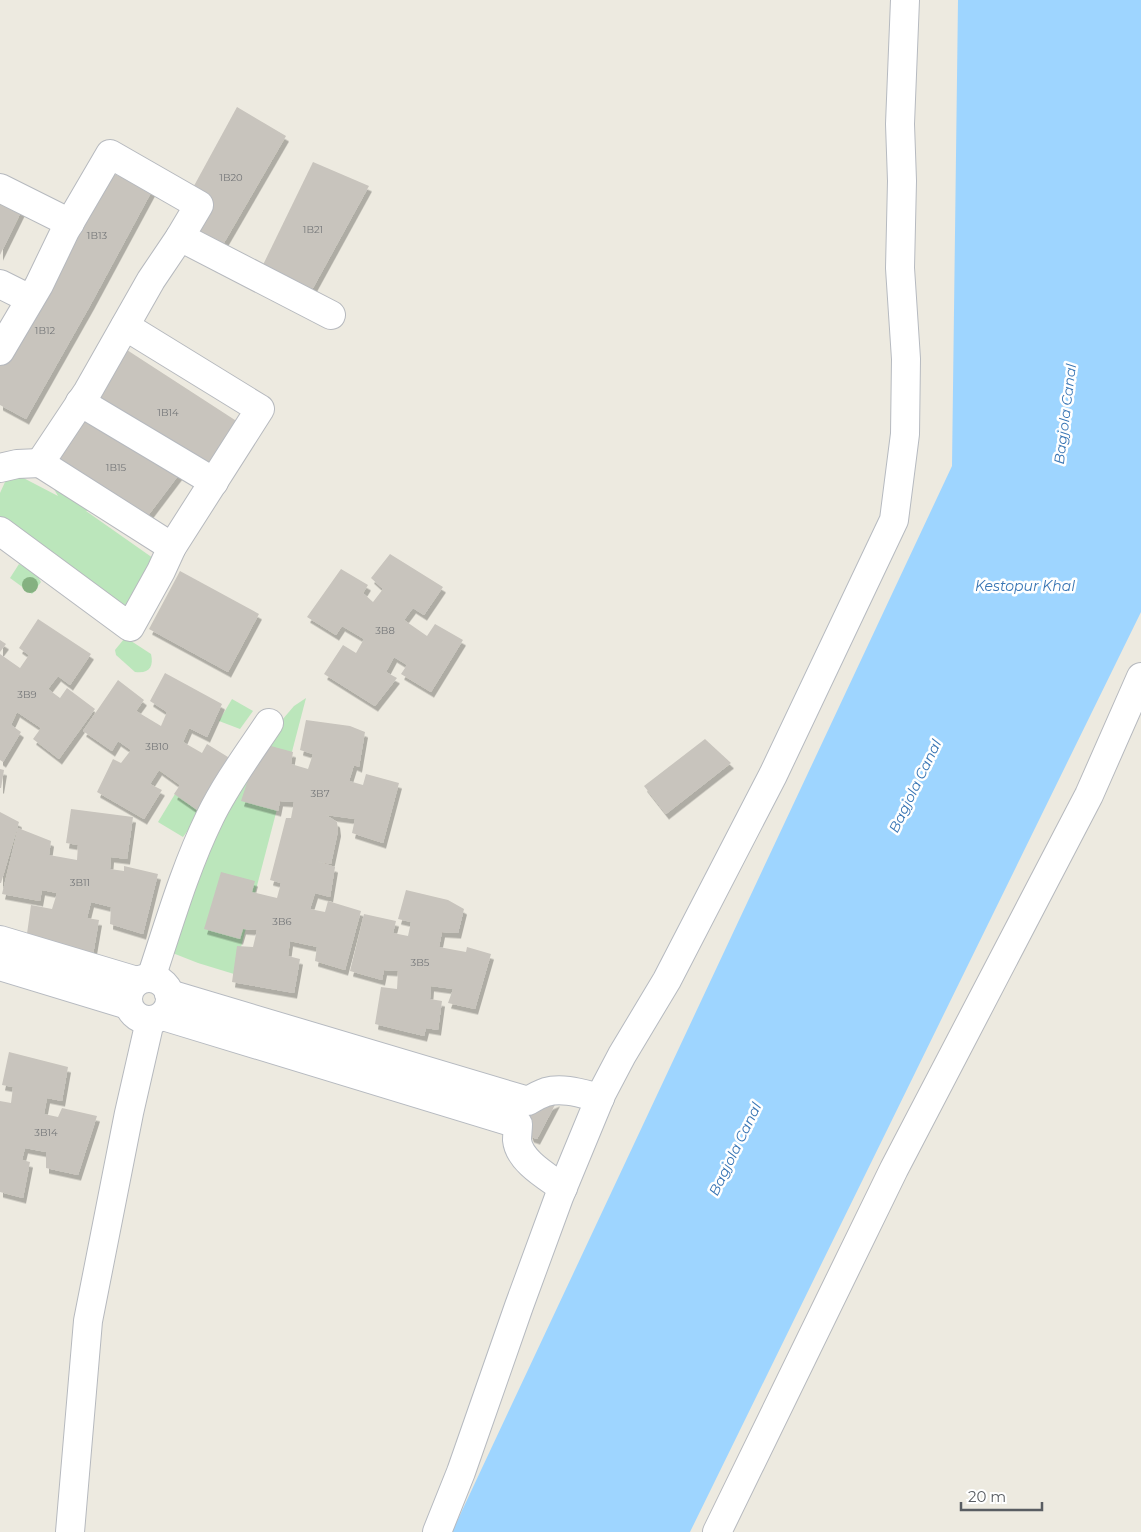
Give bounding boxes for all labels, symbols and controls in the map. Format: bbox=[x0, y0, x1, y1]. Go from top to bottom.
house number: 1B20 bbox=[219, 171, 243, 184]
house number: 1B21 bbox=[303, 223, 323, 236]
house number: 1B13 bbox=[87, 229, 108, 242]
house number: 1B12 bbox=[35, 324, 56, 337]
water label: Bagjola Canal bbox=[1050, 362, 1080, 465]
house number: 1B14 bbox=[157, 406, 179, 419]
house number: 1B15 bbox=[106, 461, 127, 474]
water label: Kestopur Khal bbox=[975, 577, 1075, 595]
house number: 3B8 bbox=[375, 624, 395, 637]
house number: 3B9 bbox=[17, 688, 37, 701]
water label: Bagjola Canal bbox=[885, 736, 945, 835]
house number: 3B10 bbox=[145, 740, 169, 753]
house number: 3B7 bbox=[310, 787, 330, 800]
house number: 3B11 bbox=[70, 876, 90, 889]
house number: 3B6 bbox=[272, 915, 292, 928]
house number: 3B5 bbox=[411, 956, 430, 969]
water label: Bagjola Canal bbox=[705, 1099, 765, 1198]
house number: 3B14 bbox=[34, 1126, 58, 1139]
scale bar bbox=[961, 1480, 1042, 1512]
text: 20 m bbox=[968, 1487, 1006, 1506]

